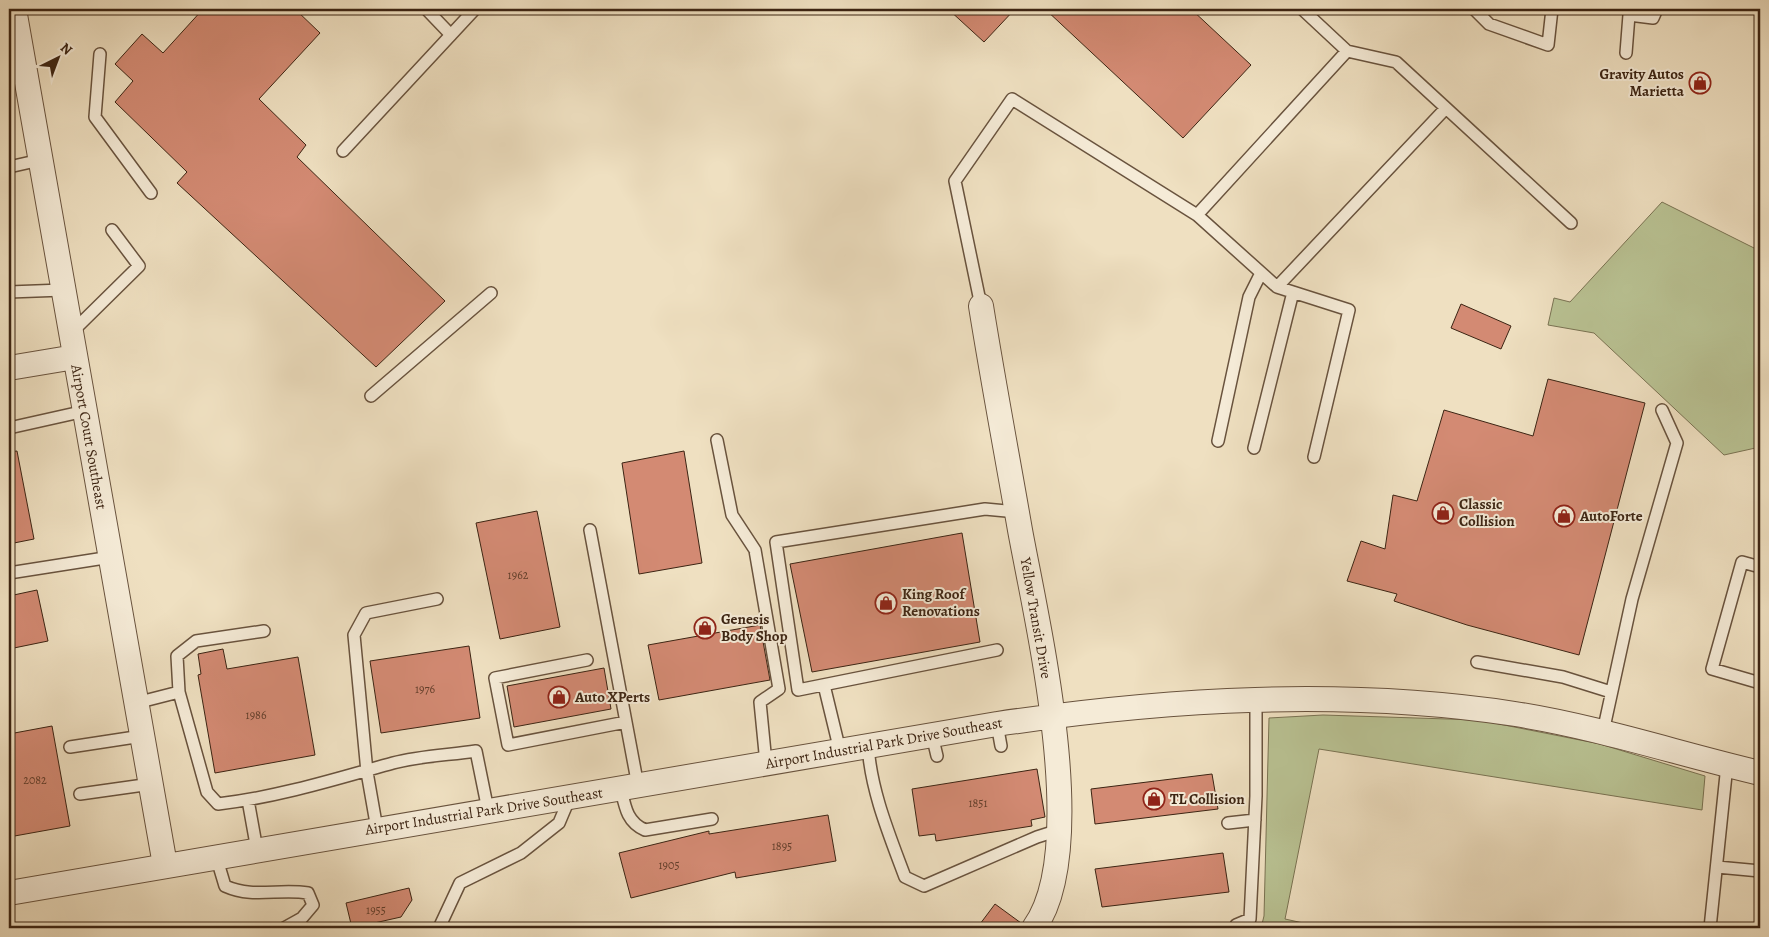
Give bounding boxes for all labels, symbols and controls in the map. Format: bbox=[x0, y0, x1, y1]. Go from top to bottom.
north arrow bbox=[32, 32, 82, 82]
text: N bbox=[56, 38, 77, 59]
place label: Gravity Autos Marietta bbox=[1599, 64, 1685, 101]
shop icon: Gravity Autos Marietta bbox=[1688, 71, 1712, 95]
street label: Airport Court Southeast bbox=[66, 362, 112, 511]
place label: Classic Collision bbox=[1459, 494, 1515, 531]
shop icon: Classic Collision bbox=[1431, 501, 1455, 525]
shop icon: AutoForte bbox=[1552, 504, 1576, 528]
place label: AutoForte bbox=[1579, 506, 1643, 526]
street label: Yellow Transit Drive bbox=[1015, 555, 1057, 680]
house number: 1962 bbox=[508, 567, 529, 583]
place label: King Roof Renovations bbox=[902, 584, 980, 621]
shop icon: King Roof Renovations bbox=[874, 591, 898, 615]
place label: Genesis Body Shop bbox=[721, 609, 788, 646]
shop icon: Genesis Body Shop bbox=[693, 616, 717, 640]
house number: 1976 bbox=[415, 681, 436, 697]
shop icon: Auto XPerts bbox=[547, 685, 571, 709]
place label: Auto XPerts bbox=[574, 687, 650, 707]
house number: 1986 bbox=[246, 707, 267, 723]
street label: Airport Industrial Park Drive Southeast bbox=[763, 712, 1004, 774]
house number: 2082 bbox=[23, 772, 47, 788]
street label: Airport Industrial Park Drive Southeast bbox=[363, 782, 604, 840]
shop icon: TL Collision bbox=[1142, 787, 1166, 811]
place label: TL Collision bbox=[1170, 789, 1245, 809]
house number: 1851 bbox=[968, 795, 988, 811]
house number: 1895 bbox=[772, 838, 792, 854]
house number: 1905 bbox=[658, 857, 680, 873]
house number: 1955 bbox=[366, 902, 386, 918]

